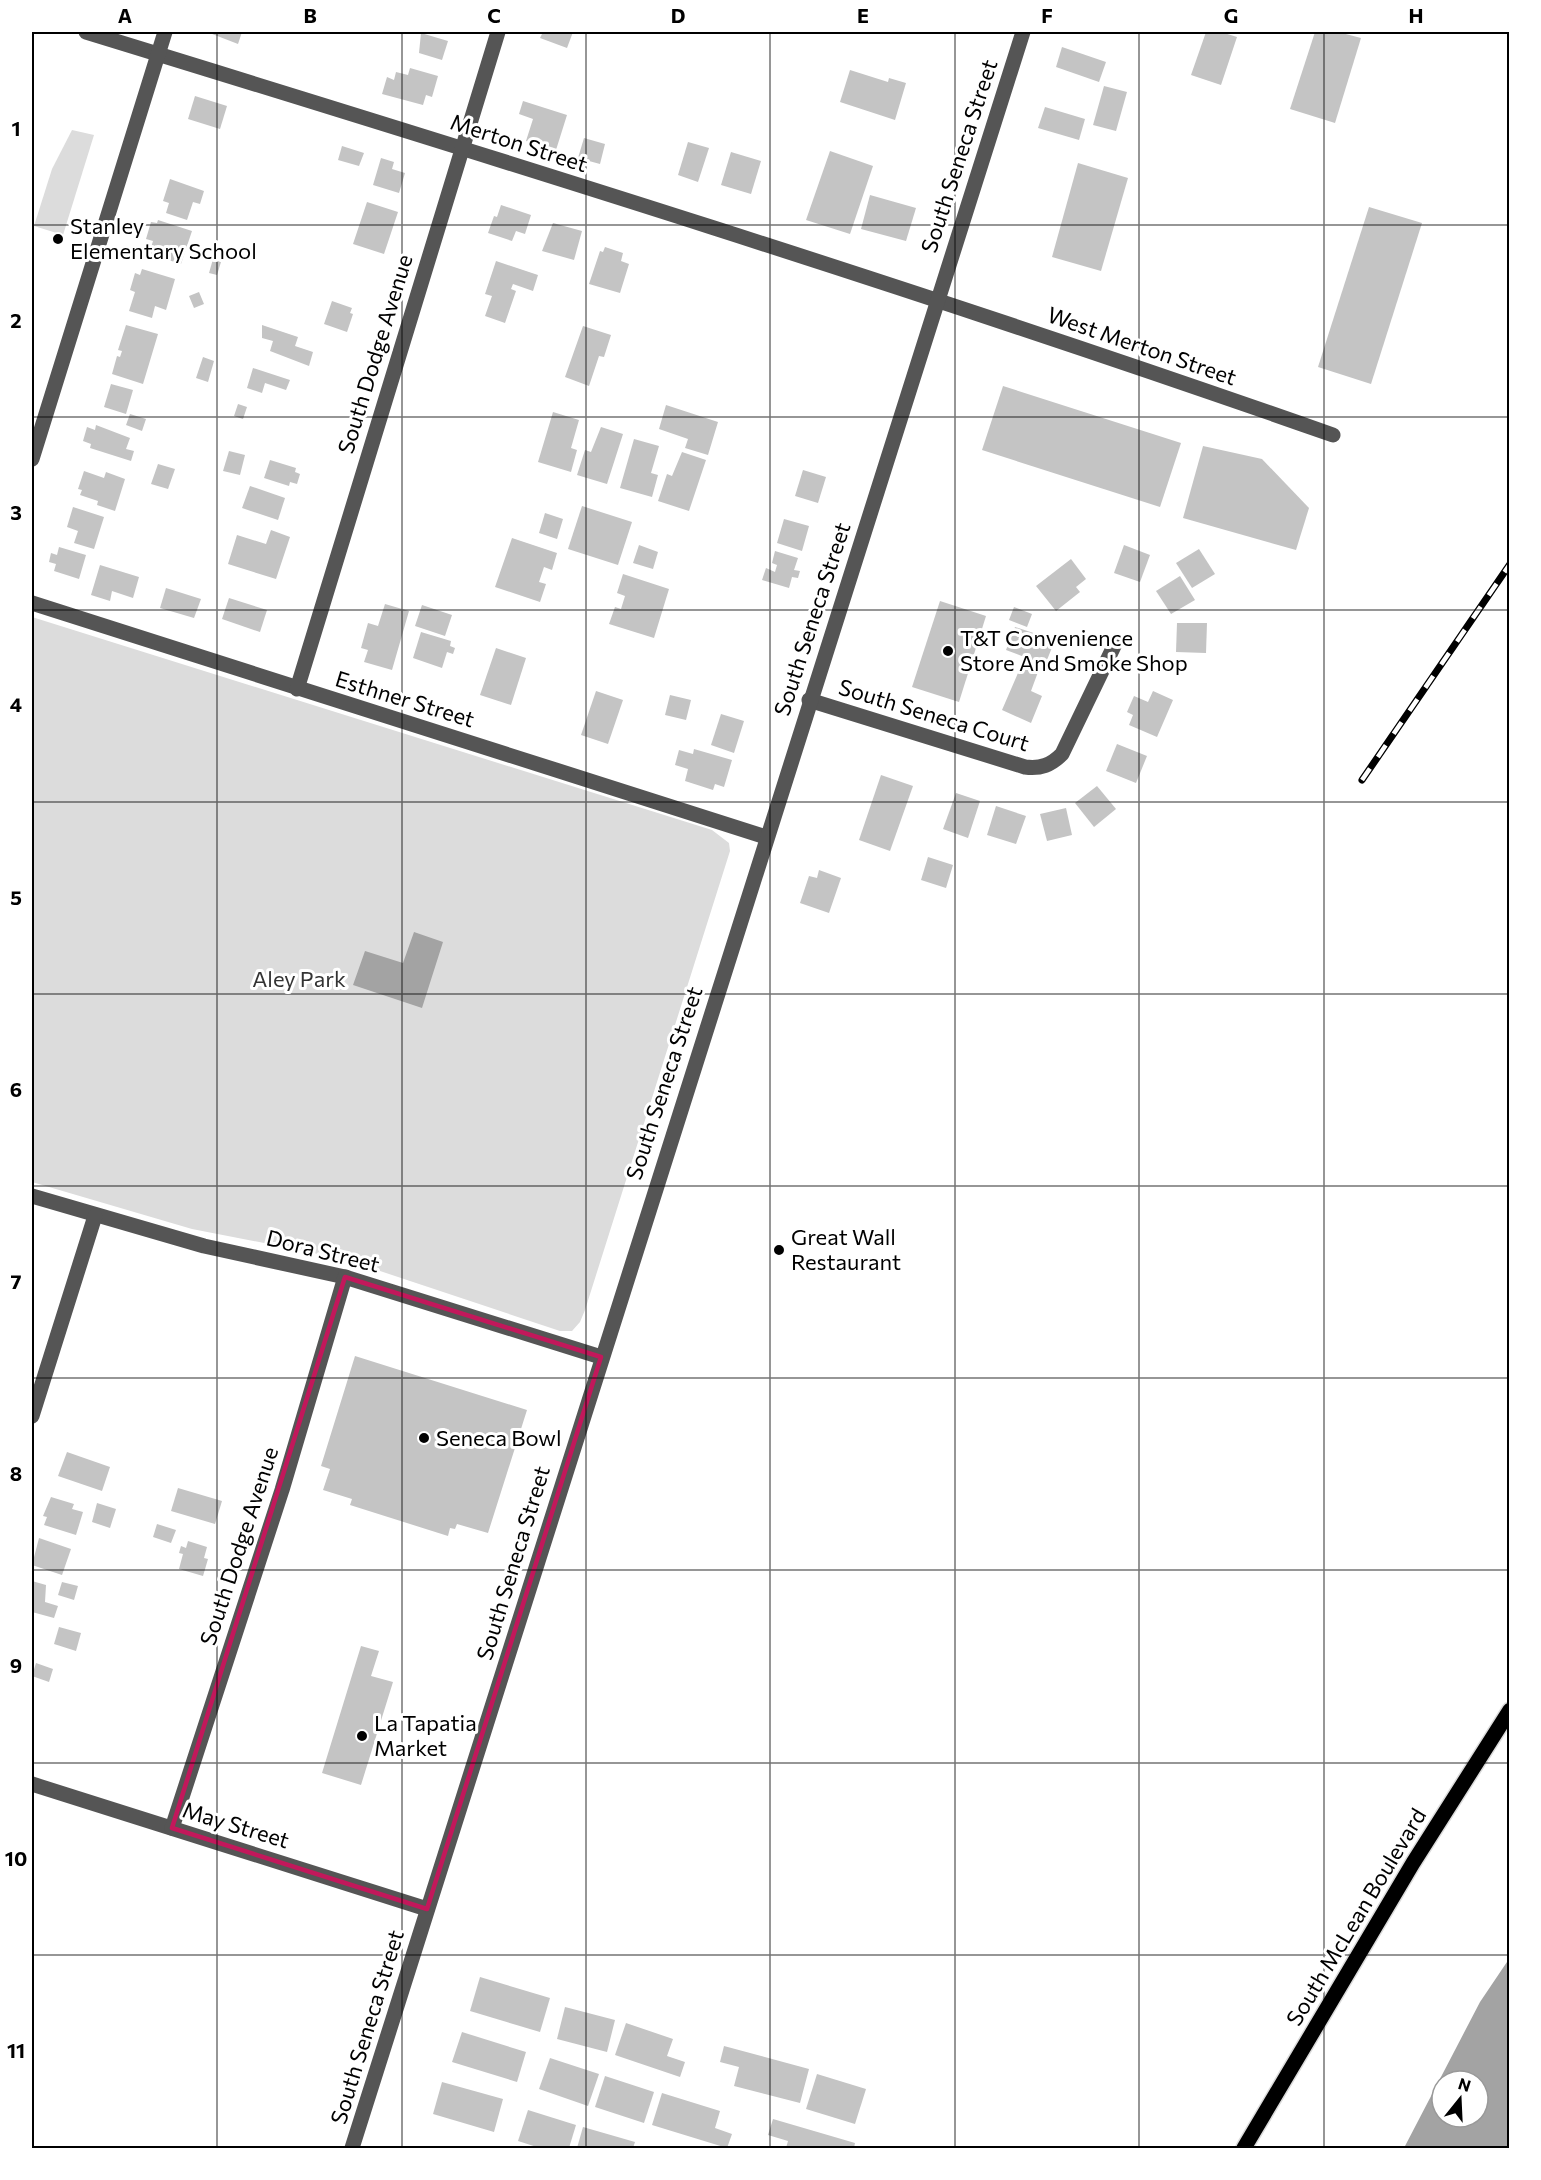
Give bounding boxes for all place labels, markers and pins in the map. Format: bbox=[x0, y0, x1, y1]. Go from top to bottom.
place label: Stanley Elementary School bbox=[70, 212, 257, 264]
marker: Stanley Elementary School bbox=[51, 232, 65, 246]
place label: T&T Convenience Store And Smoke Shop bbox=[960, 624, 1188, 676]
marker: T&T Convenience Store And Smoke Shop bbox=[941, 644, 955, 658]
place label: Great Wall Restaurant bbox=[791, 1223, 901, 1275]
marker: Great Wall Restaurant bbox=[772, 1243, 786, 1257]
place label: Seneca Bowl bbox=[436, 1424, 561, 1451]
marker: Seneca Bowl bbox=[417, 1431, 431, 1445]
place label: La Tapatia Market bbox=[374, 1709, 477, 1761]
marker: La Tapatia Market bbox=[355, 1729, 369, 1743]

